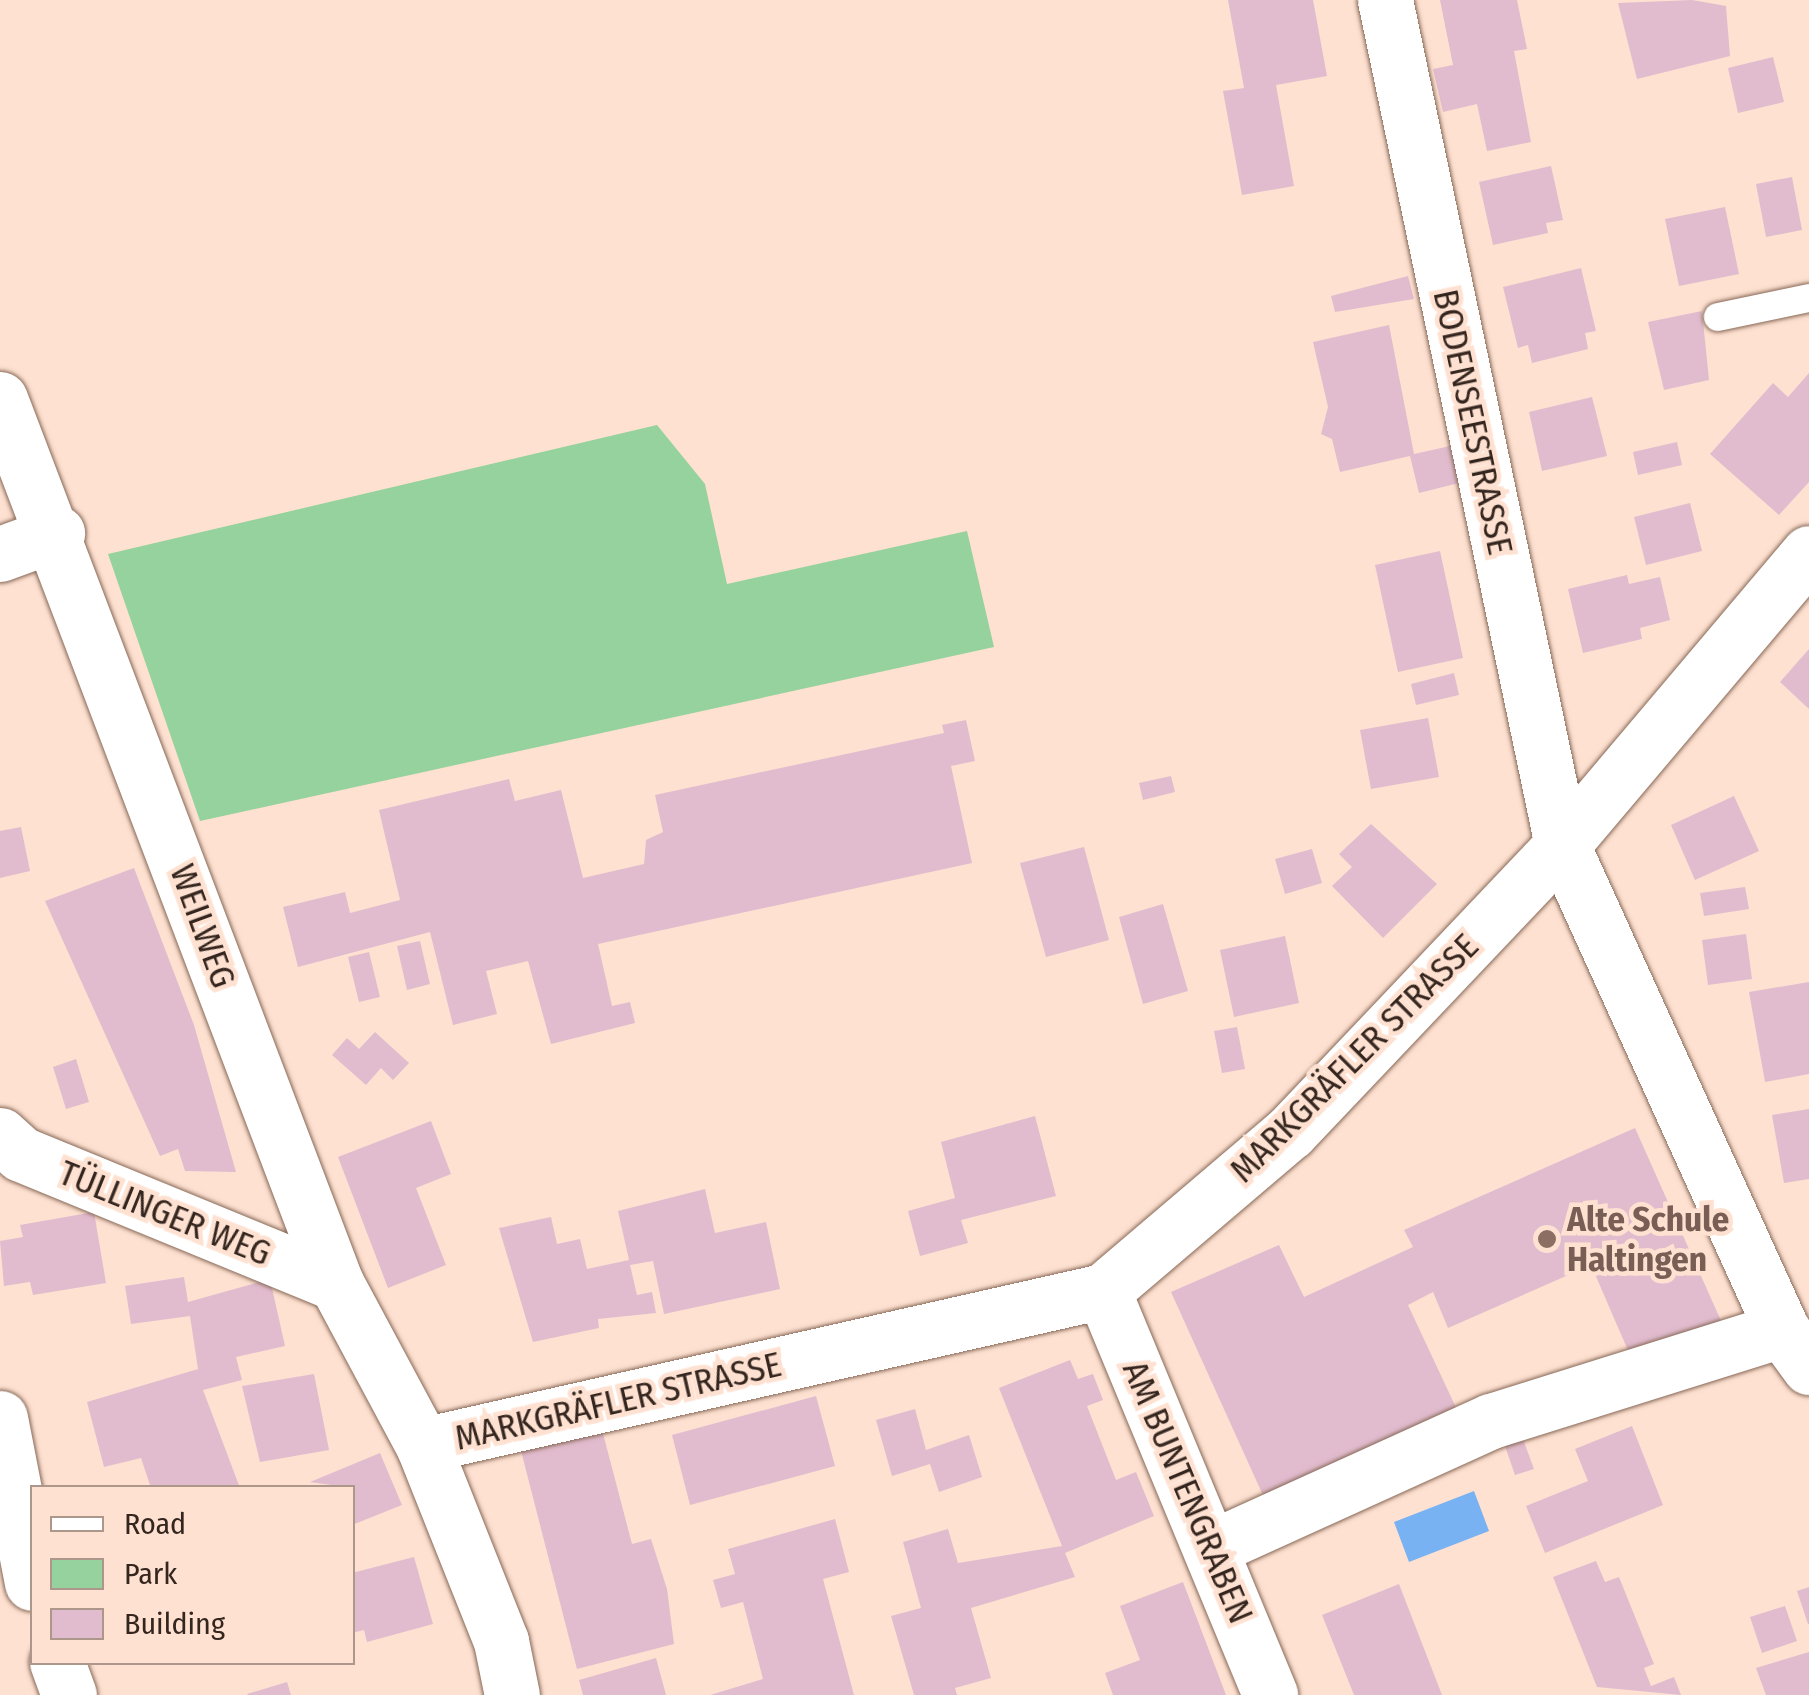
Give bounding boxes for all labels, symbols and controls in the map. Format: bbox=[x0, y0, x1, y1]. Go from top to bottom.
street label: BODENSEESTRASSE bbox=[1424, 286, 1522, 558]
street label: WEILWEG bbox=[161, 859, 245, 993]
street label: MARKGRÄFLER STRASSE bbox=[1221, 925, 1487, 1191]
street label: TÜLLINGER WEG bbox=[53, 1152, 277, 1274]
place label: Alte Schule Haltingen bbox=[1567, 1198, 1729, 1280]
marker: Alte Schule Haltingen bbox=[1536, 1228, 1558, 1250]
street label: MARKGRÄFLER STRASSE bbox=[451, 1343, 785, 1459]
street label: AM BUNTENGRABEN bbox=[1114, 1355, 1262, 1629]
legend bbox=[30, 1485, 355, 1665]
text: Road bbox=[124, 1506, 186, 1542]
text: Park bbox=[124, 1556, 177, 1592]
text: Building bbox=[124, 1606, 225, 1642]

